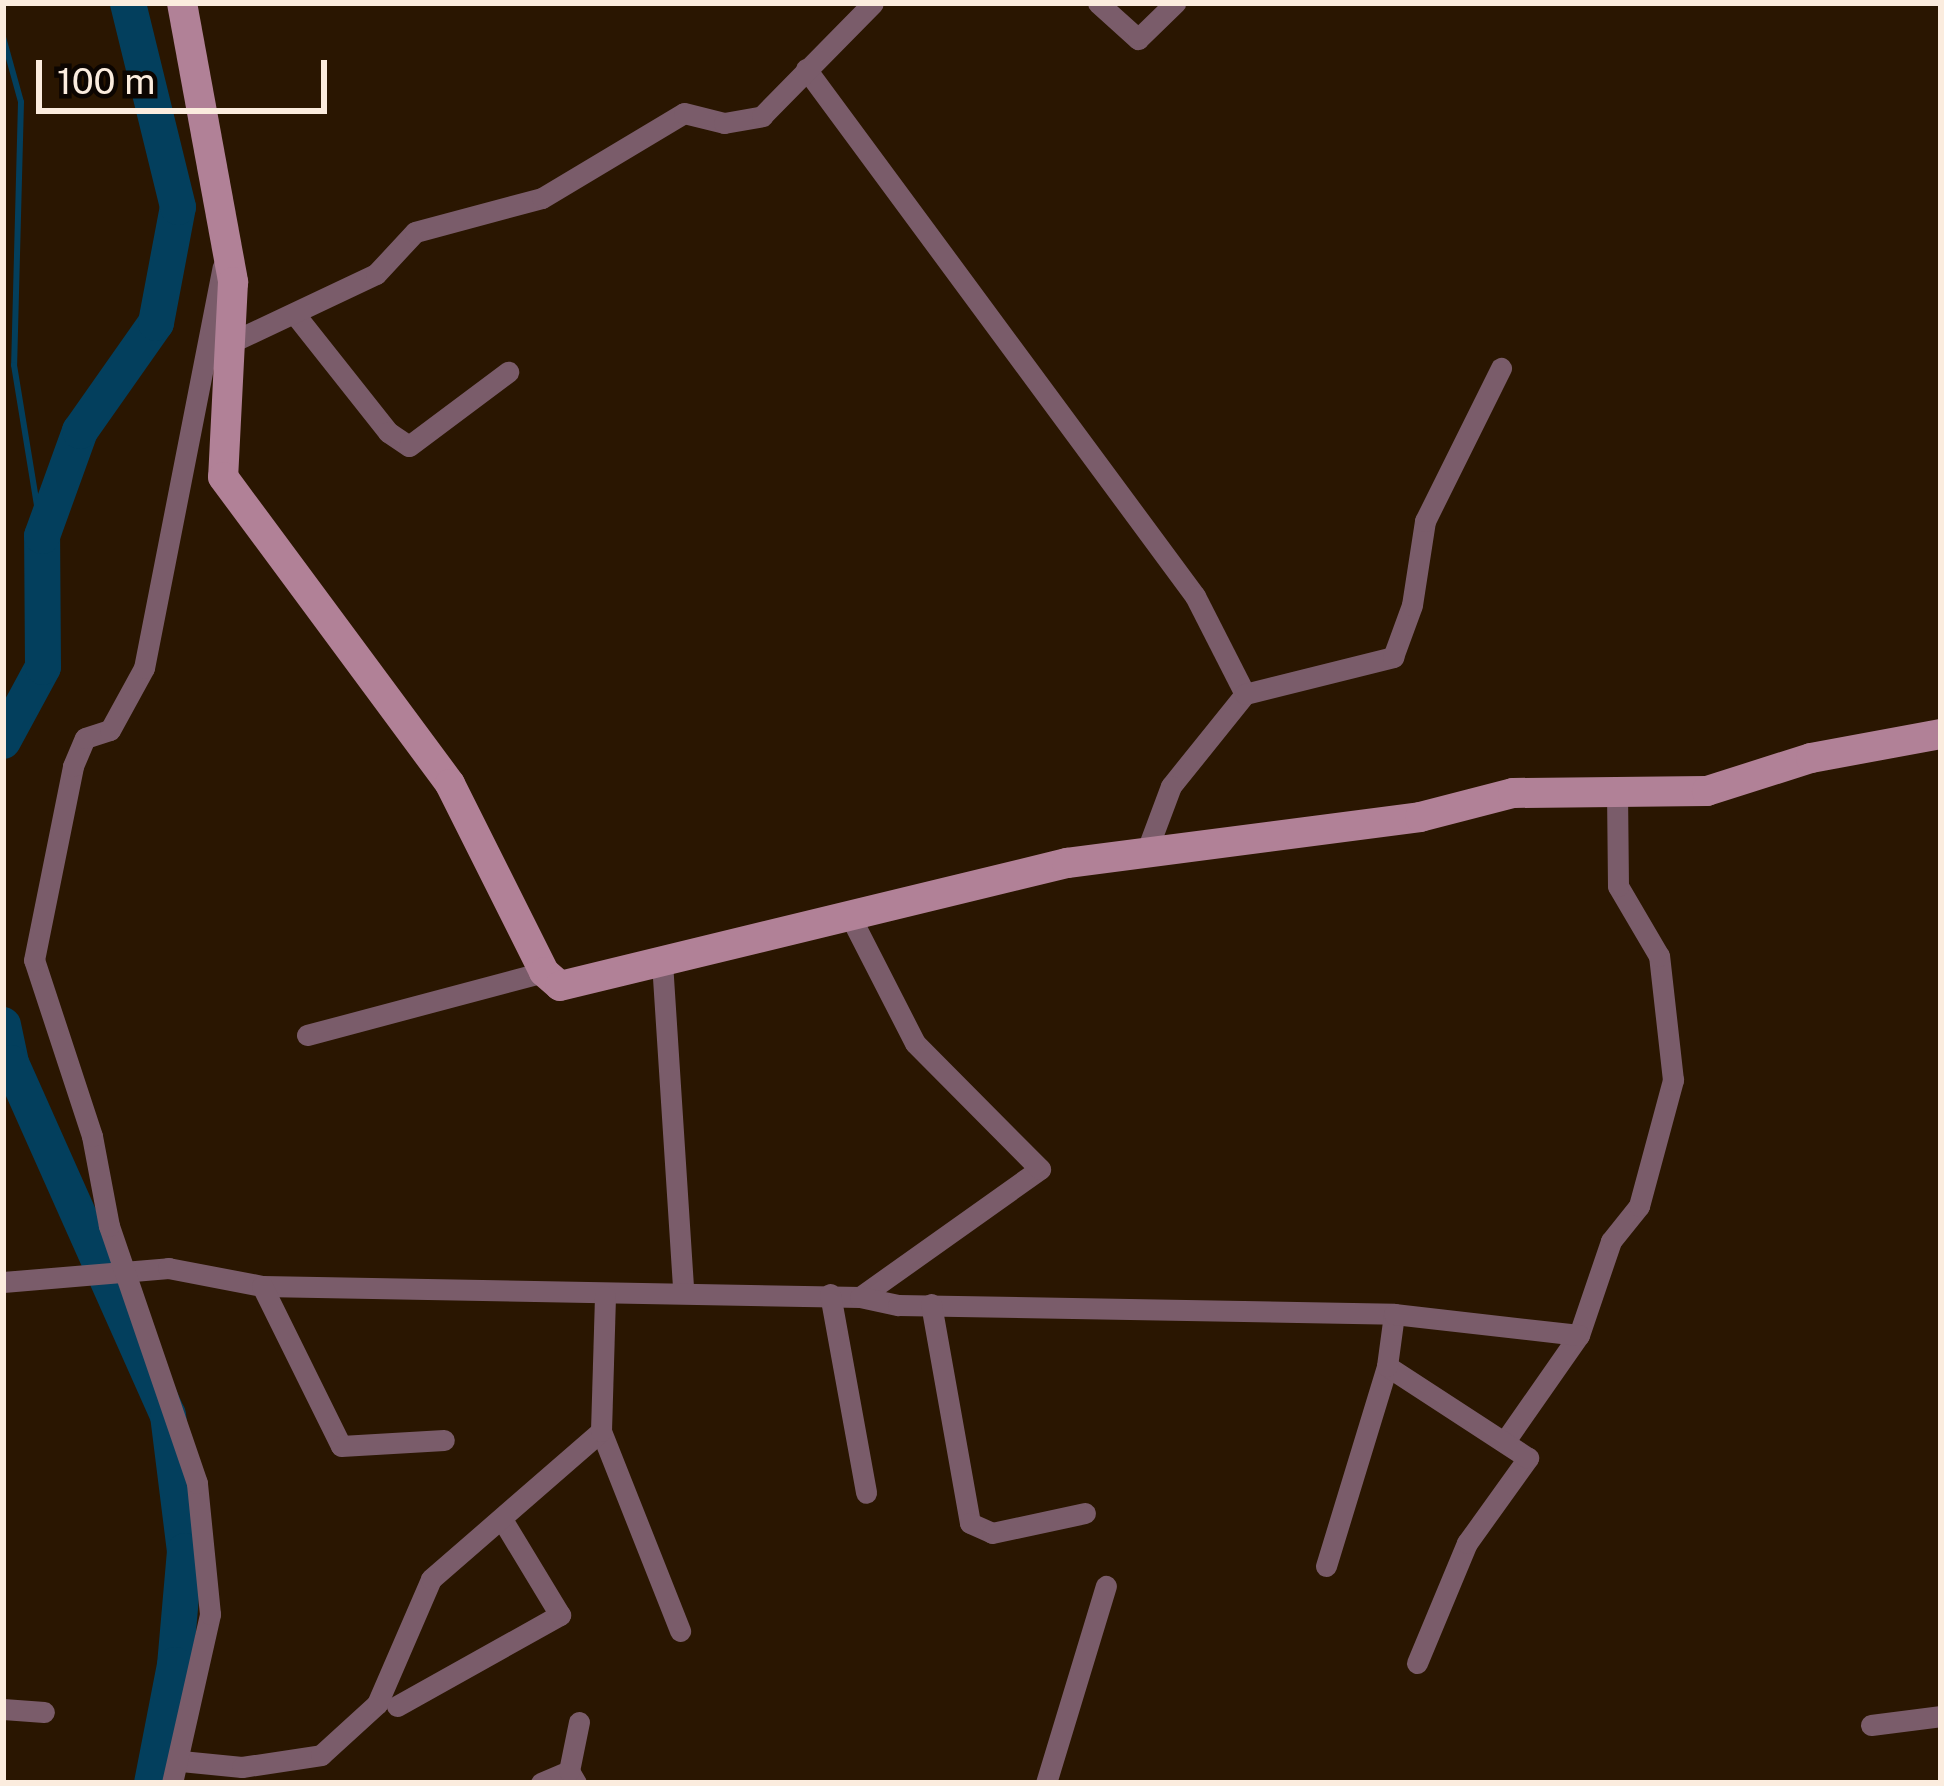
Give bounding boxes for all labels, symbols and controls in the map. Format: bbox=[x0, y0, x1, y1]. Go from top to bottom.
scale bar bbox=[42, 36, 333, 110]
text: 100 m bbox=[57, 60, 155, 102]

